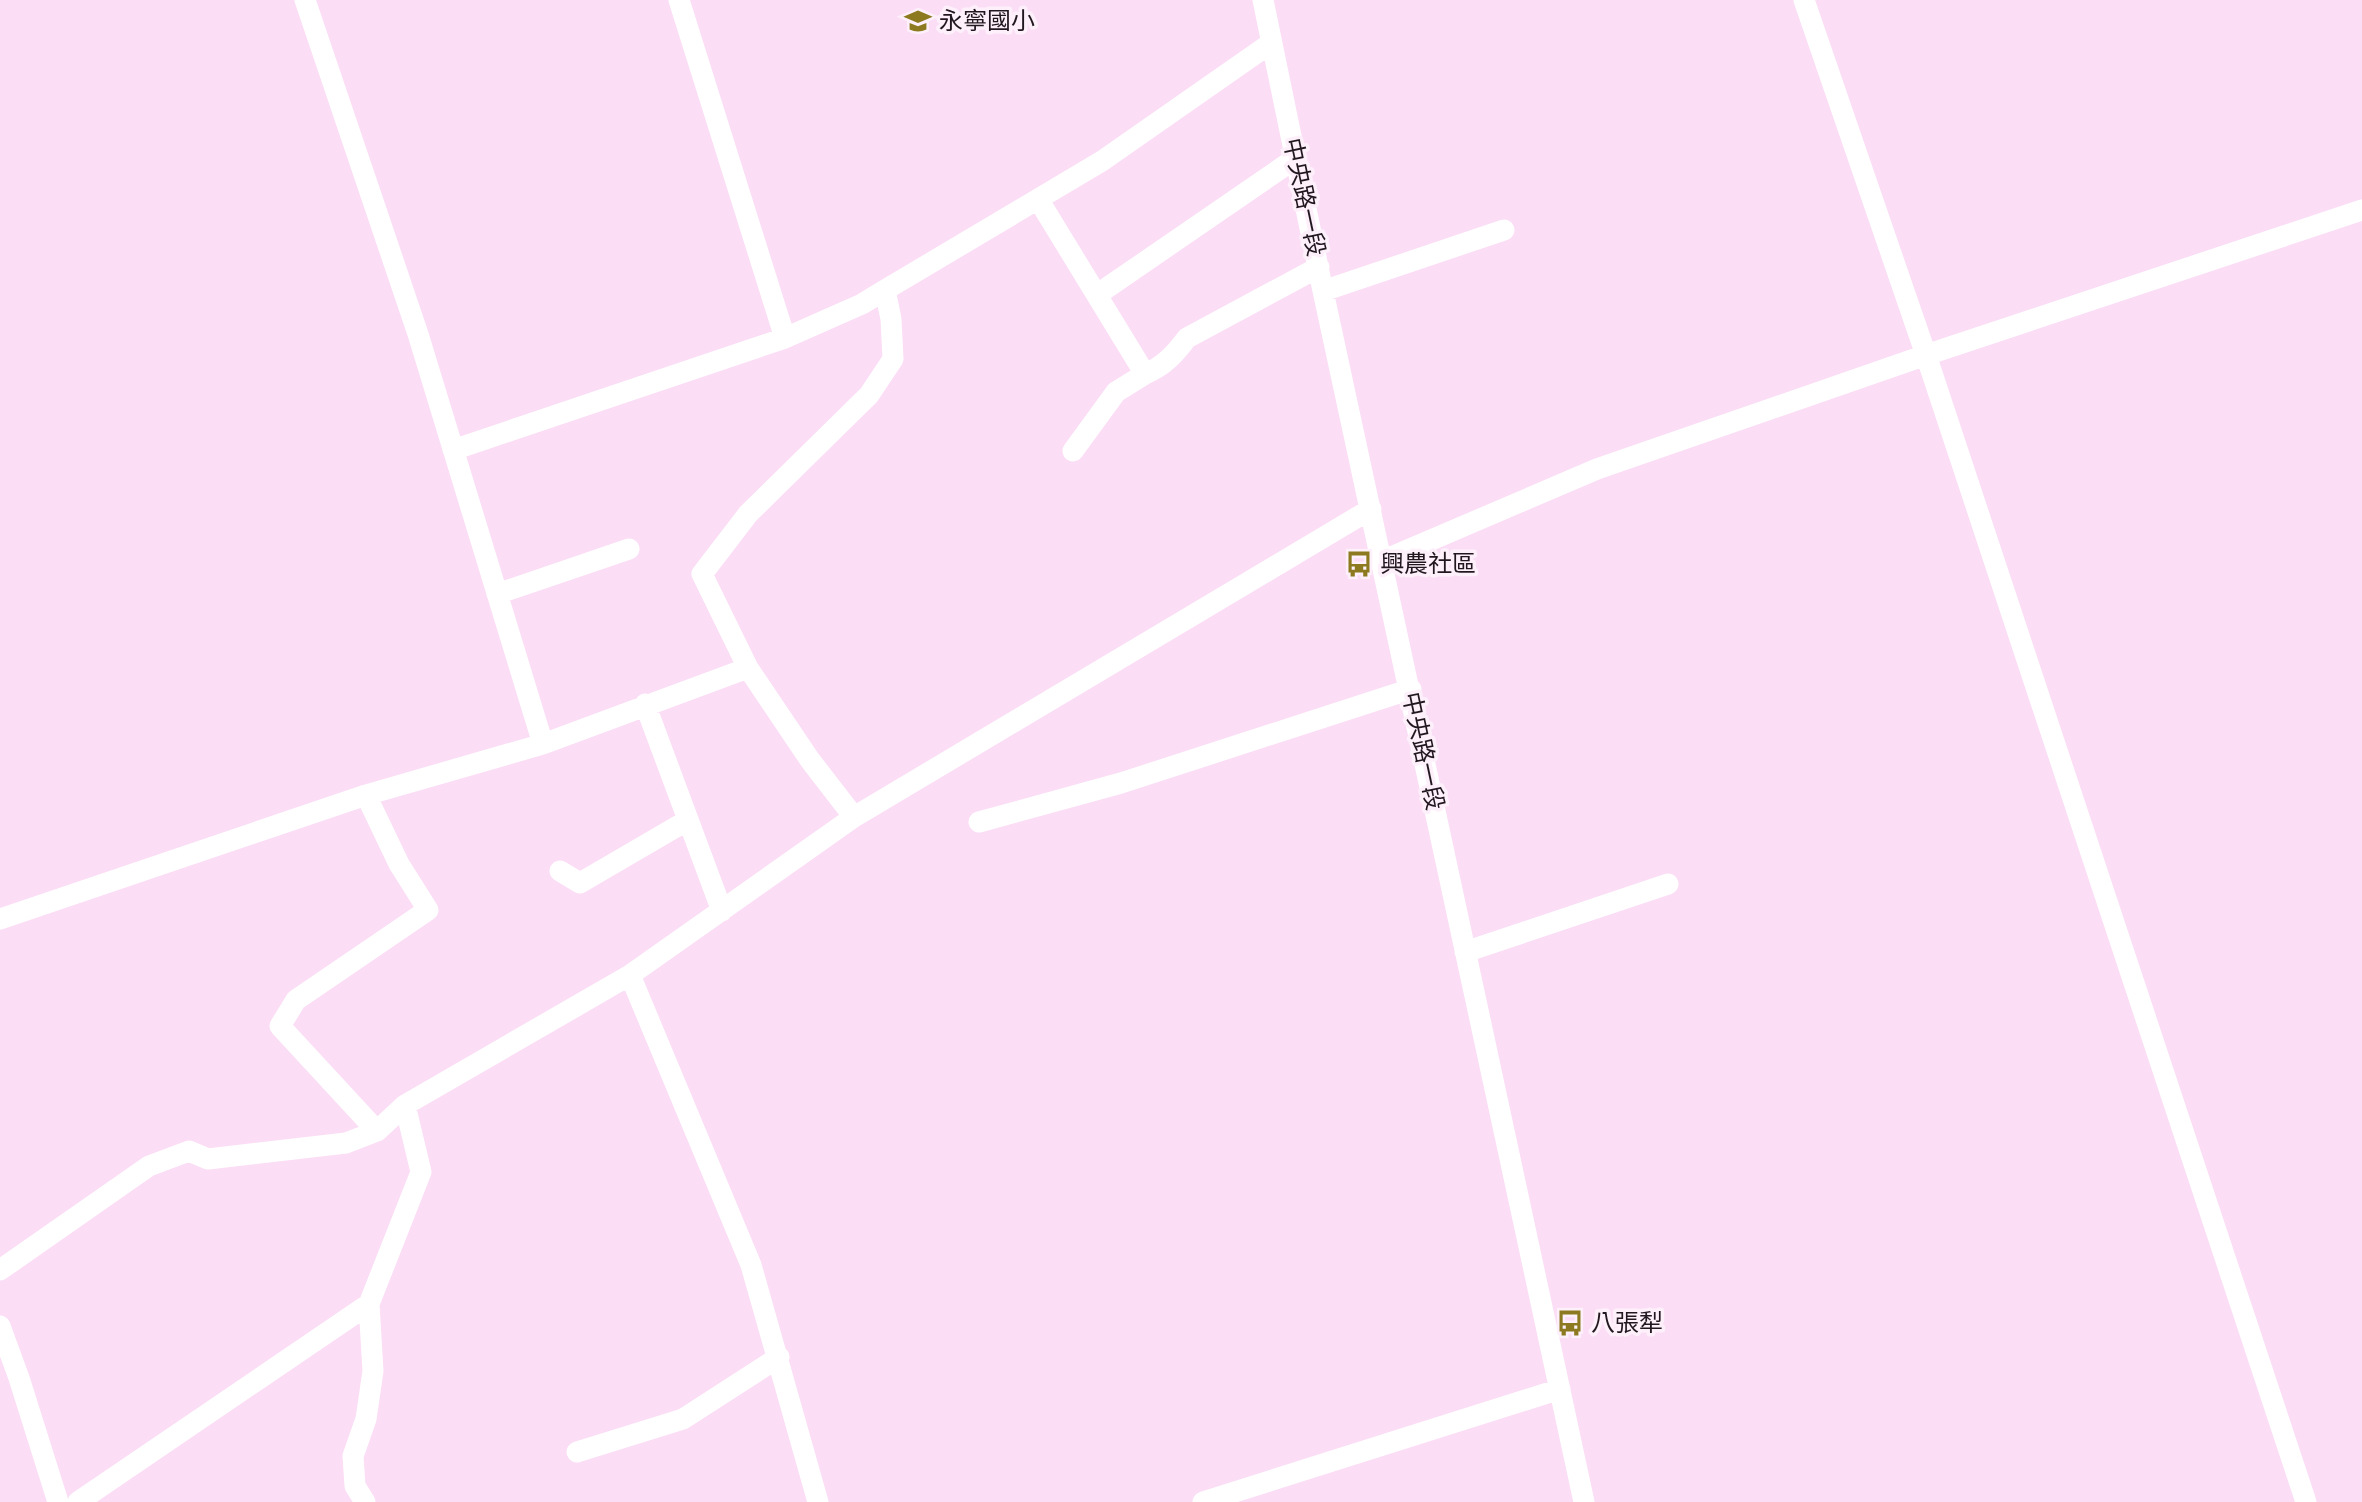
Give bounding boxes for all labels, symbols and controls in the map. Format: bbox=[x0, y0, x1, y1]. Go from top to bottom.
place label: 永寧國小 bbox=[939, 3, 1035, 36]
school or university icon: 永寧國小 bbox=[903, 6, 933, 36]
street label: 中央路一段 bbox=[1277, 135, 1334, 259]
place label: 興農社區 bbox=[1380, 546, 1476, 579]
bus stop icon: 興農社區 bbox=[1344, 549, 1374, 579]
street label: 中央路一段 bbox=[1396, 689, 1453, 813]
place label: 八張犁 bbox=[1591, 1305, 1663, 1338]
bus stop icon: 八張犁 bbox=[1555, 1308, 1585, 1338]

